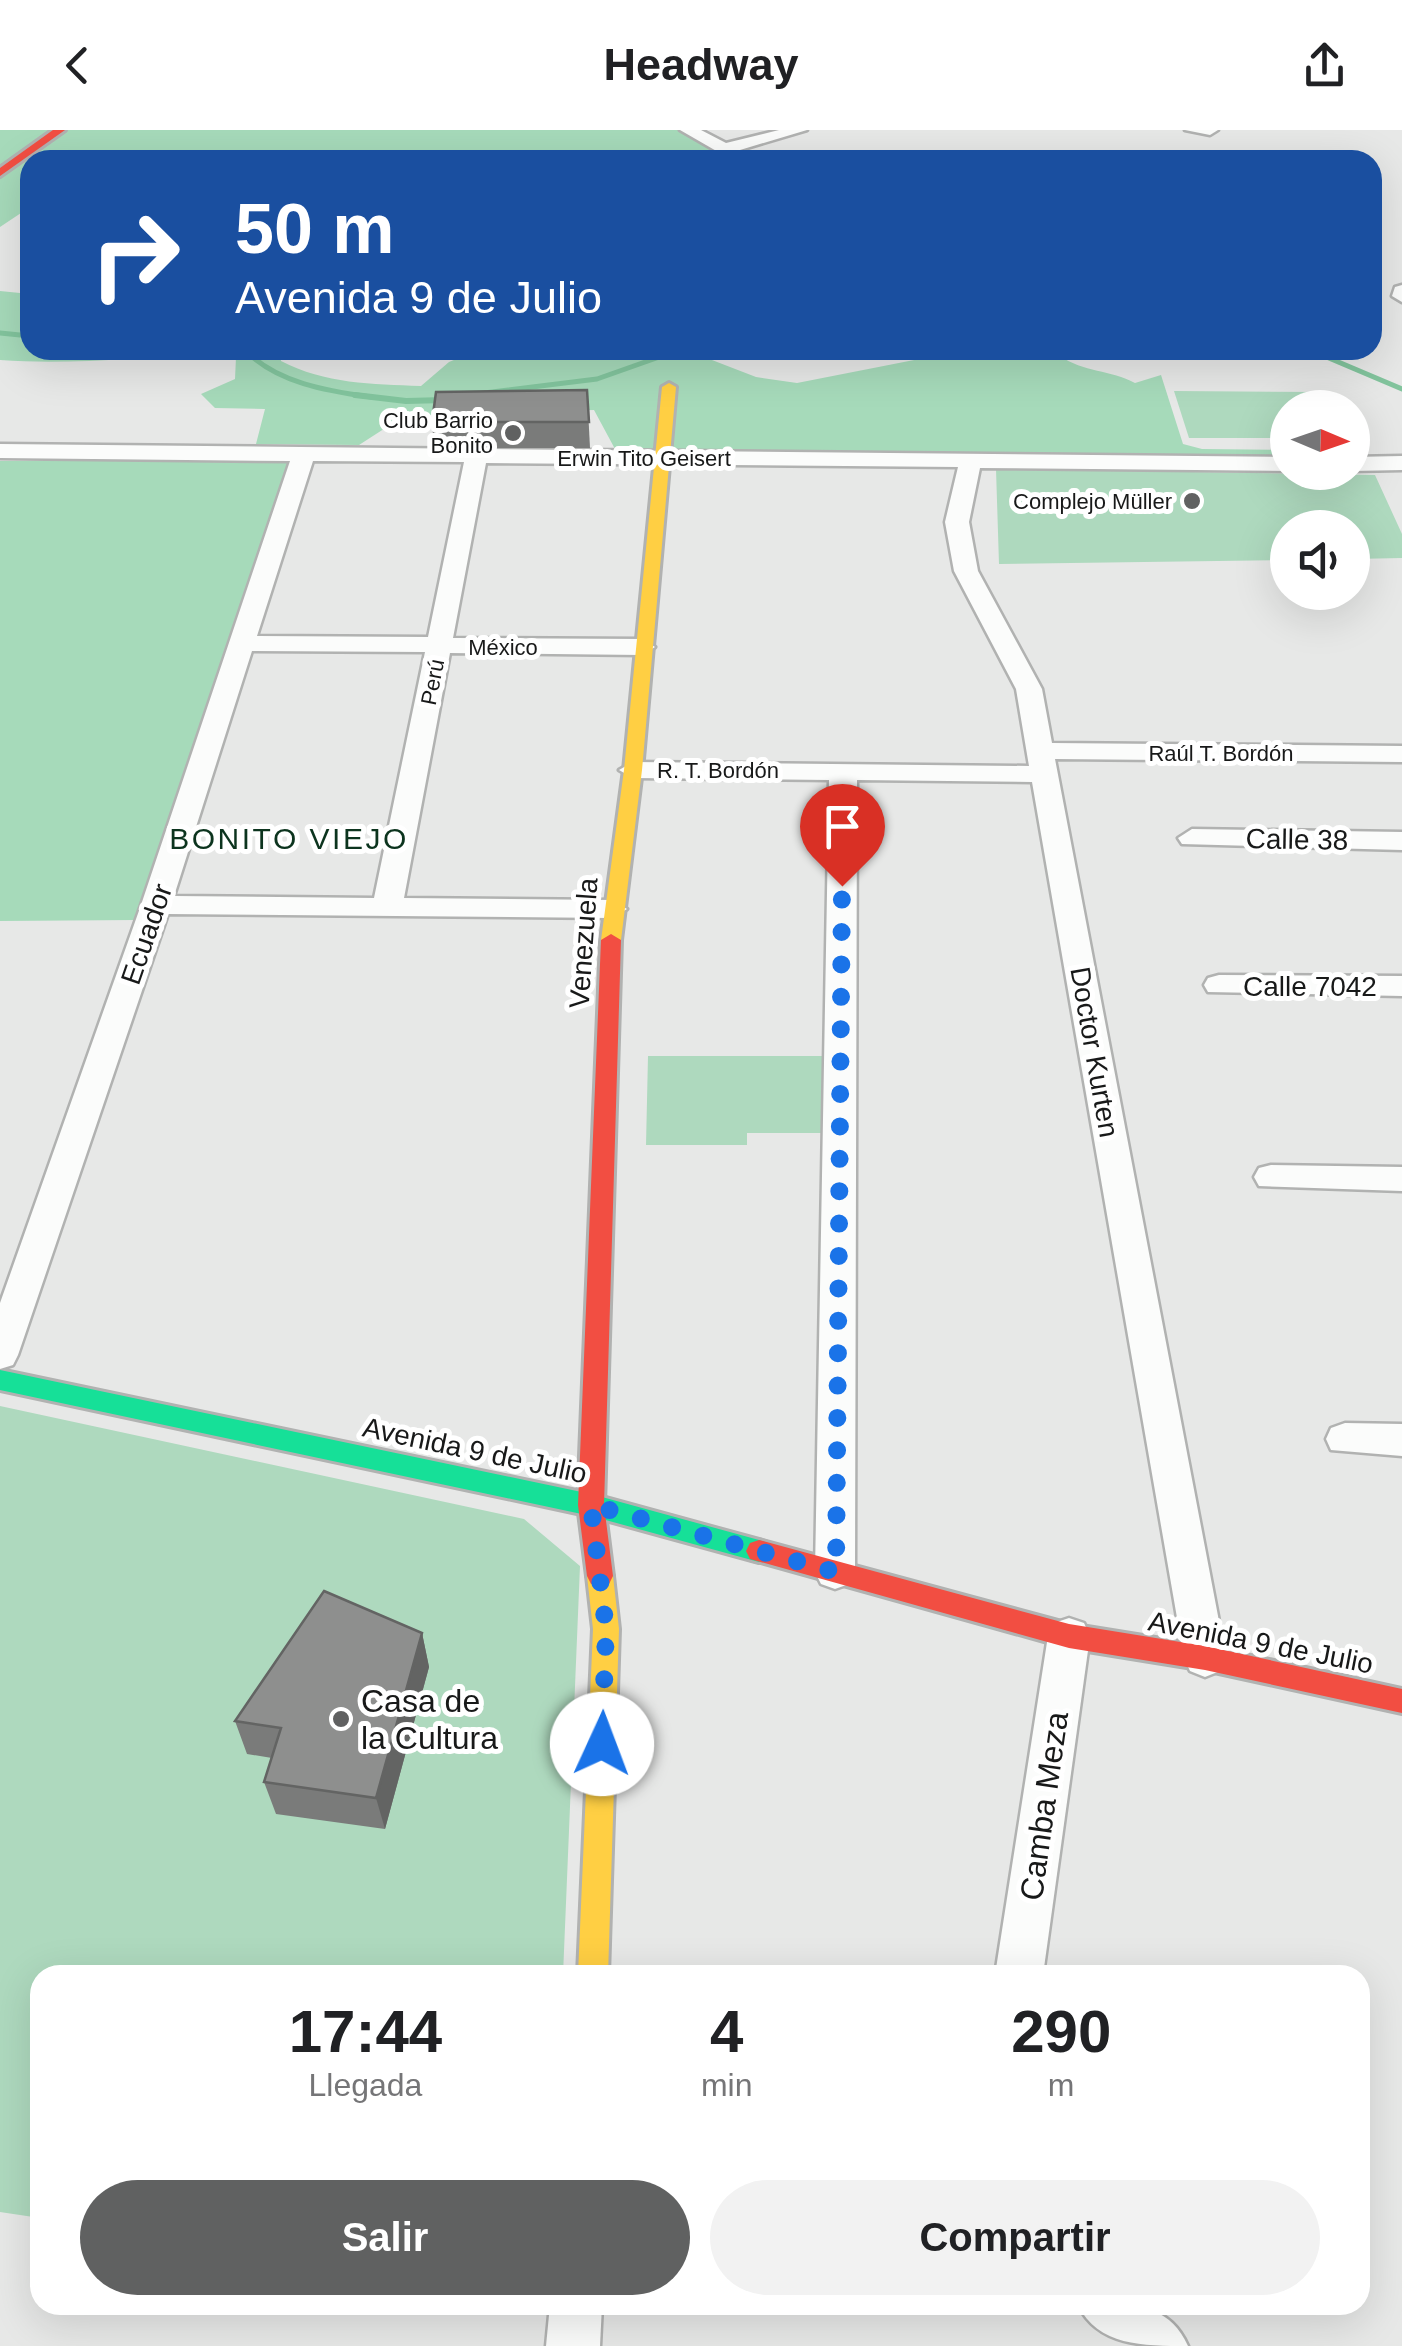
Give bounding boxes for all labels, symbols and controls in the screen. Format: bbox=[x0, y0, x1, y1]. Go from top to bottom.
icon: back bbox=[50, 38, 105, 93]
icon: share bbox=[1297, 38, 1352, 93]
text: Headway bbox=[603, 39, 799, 90]
icon: right bbox=[70, 190, 200, 320]
text: 50 m bbox=[235, 190, 395, 268]
text: Avenida 9 de Julio bbox=[235, 272, 602, 323]
north arrow bbox=[1270, 390, 1370, 490]
map controls bbox=[1270, 390, 1370, 610]
place label: Club Barrio Bonito bbox=[383, 408, 493, 458]
marker: Club Barrio Bonito bbox=[502, 422, 524, 444]
street label: Erwin Tito Geisert bbox=[557, 446, 731, 471]
place label: Complejo Müller bbox=[1013, 489, 1172, 514]
marker: Complejo Müller bbox=[1181, 490, 1203, 512]
button: sound bbox=[1270, 510, 1370, 610]
street label: México bbox=[468, 635, 538, 660]
street label: Perú bbox=[416, 657, 449, 707]
street label: Raúl T. Bordón bbox=[1148, 741, 1294, 766]
street label: R. T. Bordón bbox=[657, 758, 779, 783]
pin bbox=[800, 784, 885, 887]
icon: arrive bbox=[815, 799, 870, 854]
district label: BONITO VIEJO bbox=[169, 822, 409, 855]
street label: Calle 38 bbox=[1245, 823, 1349, 856]
street label: Venezuela bbox=[563, 876, 604, 1009]
street label: Ecuador bbox=[115, 880, 178, 989]
street label: Doctor Kurten bbox=[1064, 964, 1125, 1140]
street label: Calle 7042 bbox=[1243, 971, 1377, 1002]
street label: Avenida 9 de Julio bbox=[360, 1412, 590, 1489]
street label: Avenida 9 de Julio bbox=[1146, 1605, 1376, 1679]
place label: Casa de la Cultura bbox=[361, 1683, 498, 1756]
position arrow bbox=[550, 1692, 654, 1796]
marker: Casa de la Cultura bbox=[330, 1708, 352, 1730]
street label: Camba Meza bbox=[1013, 1709, 1075, 1903]
text: 17:44 bbox=[289, 1998, 442, 2065]
text: 4 bbox=[710, 1998, 743, 2065]
text: 290 bbox=[1011, 1998, 1111, 2065]
text: Llegada bbox=[308, 2067, 422, 2103]
text: min bbox=[701, 2067, 752, 2103]
text: m bbox=[1048, 2067, 1075, 2103]
button: Salir bbox=[80, 2180, 690, 2295]
button: Compartir bbox=[710, 2180, 1320, 2295]

